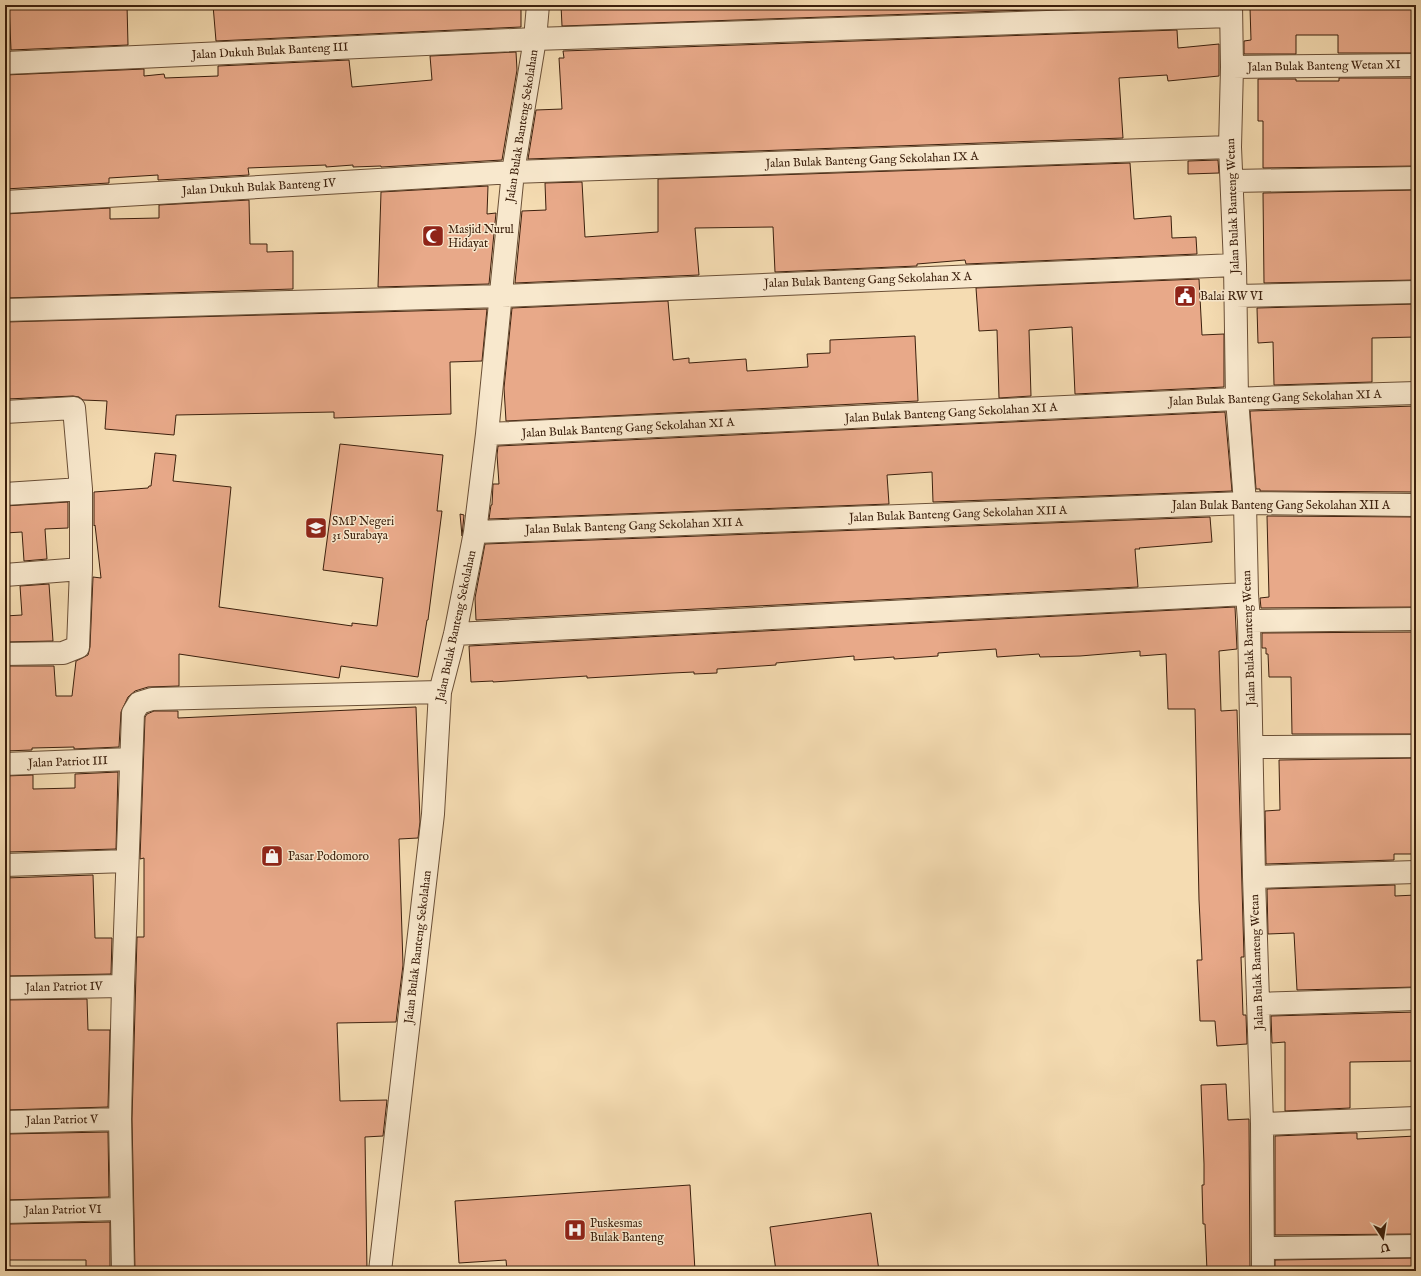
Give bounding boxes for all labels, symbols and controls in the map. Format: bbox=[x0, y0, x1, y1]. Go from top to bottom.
street label: Jalan Dukuh Bulak Banteng III bbox=[189, 39, 349, 64]
street label: Jalan Bulak Banteng Sekolahan bbox=[502, 48, 543, 206]
street label: Jalan Bulak Banteng Wetan XI bbox=[1245, 57, 1401, 76]
street label: Jalan Bulak Banteng Wetan bbox=[1223, 137, 1244, 276]
street label: Jalan Bulak Banteng Gang Sekolahan IX A bbox=[763, 149, 980, 172]
street label: Jalan Dukuh Bulak Banteng IV bbox=[180, 175, 338, 200]
place label: Masjid Nurul Hidayat bbox=[448, 222, 515, 251]
mosque icon: Masjid Nurul Hidayat bbox=[420, 223, 446, 249]
street label: Jalan Bulak Banteng Gang Sekolahan X A bbox=[762, 269, 973, 292]
public building icon: Balai RW VI bbox=[1172, 283, 1198, 309]
place label: Balai RW VI bbox=[1200, 289, 1263, 304]
street label: Jalan Bulak Banteng Gang Sekolahan XI A bbox=[1166, 387, 1383, 410]
street label: Jalan Bulak Banteng Gang Sekolahan XI A bbox=[842, 400, 1059, 427]
street label: Jalan Bulak Banteng Gang Sekolahan XI A bbox=[519, 415, 736, 442]
street label: Jalan Bulak Banteng Gang Sekolahan XII A bbox=[1170, 498, 1391, 514]
street label: Jalan Bulak Banteng Gang Sekolahan XII A bbox=[847, 503, 1068, 526]
place label: SMP Negeri 31 Surabaya bbox=[332, 514, 394, 543]
school or university icon: SMP Negeri 31 Surabaya bbox=[303, 515, 329, 541]
street label: Jalan Bulak Banteng Gang Sekolahan XII A bbox=[523, 515, 744, 538]
street label: Jalan Bulak Banteng Sekolahan bbox=[432, 548, 480, 705]
street label: Jalan Bulak Banteng Wetan bbox=[1239, 569, 1260, 708]
street label: Jalan Patriot III bbox=[26, 753, 108, 772]
shop icon: Pasar Podomoro bbox=[259, 843, 285, 869]
place label: Pasar Podomoro bbox=[288, 849, 370, 864]
street label: Jalan Bulak Banteng Sekolahan bbox=[401, 869, 436, 1027]
street label: Jalan Bulak Banteng Wetan bbox=[1247, 893, 1268, 1032]
street label: Jalan Patriot IV bbox=[23, 979, 104, 996]
street label: Jalan Patriot V bbox=[24, 1112, 99, 1129]
street label: Jalan Patriot VI bbox=[22, 1202, 102, 1219]
place label: Puskesmas Bulak Banteng bbox=[590, 1216, 664, 1245]
hospital icon: Puskesmas Bulak Banteng bbox=[562, 1217, 588, 1243]
north arrow bbox=[1363, 1218, 1403, 1258]
text: U bbox=[1378, 1239, 1392, 1255]

